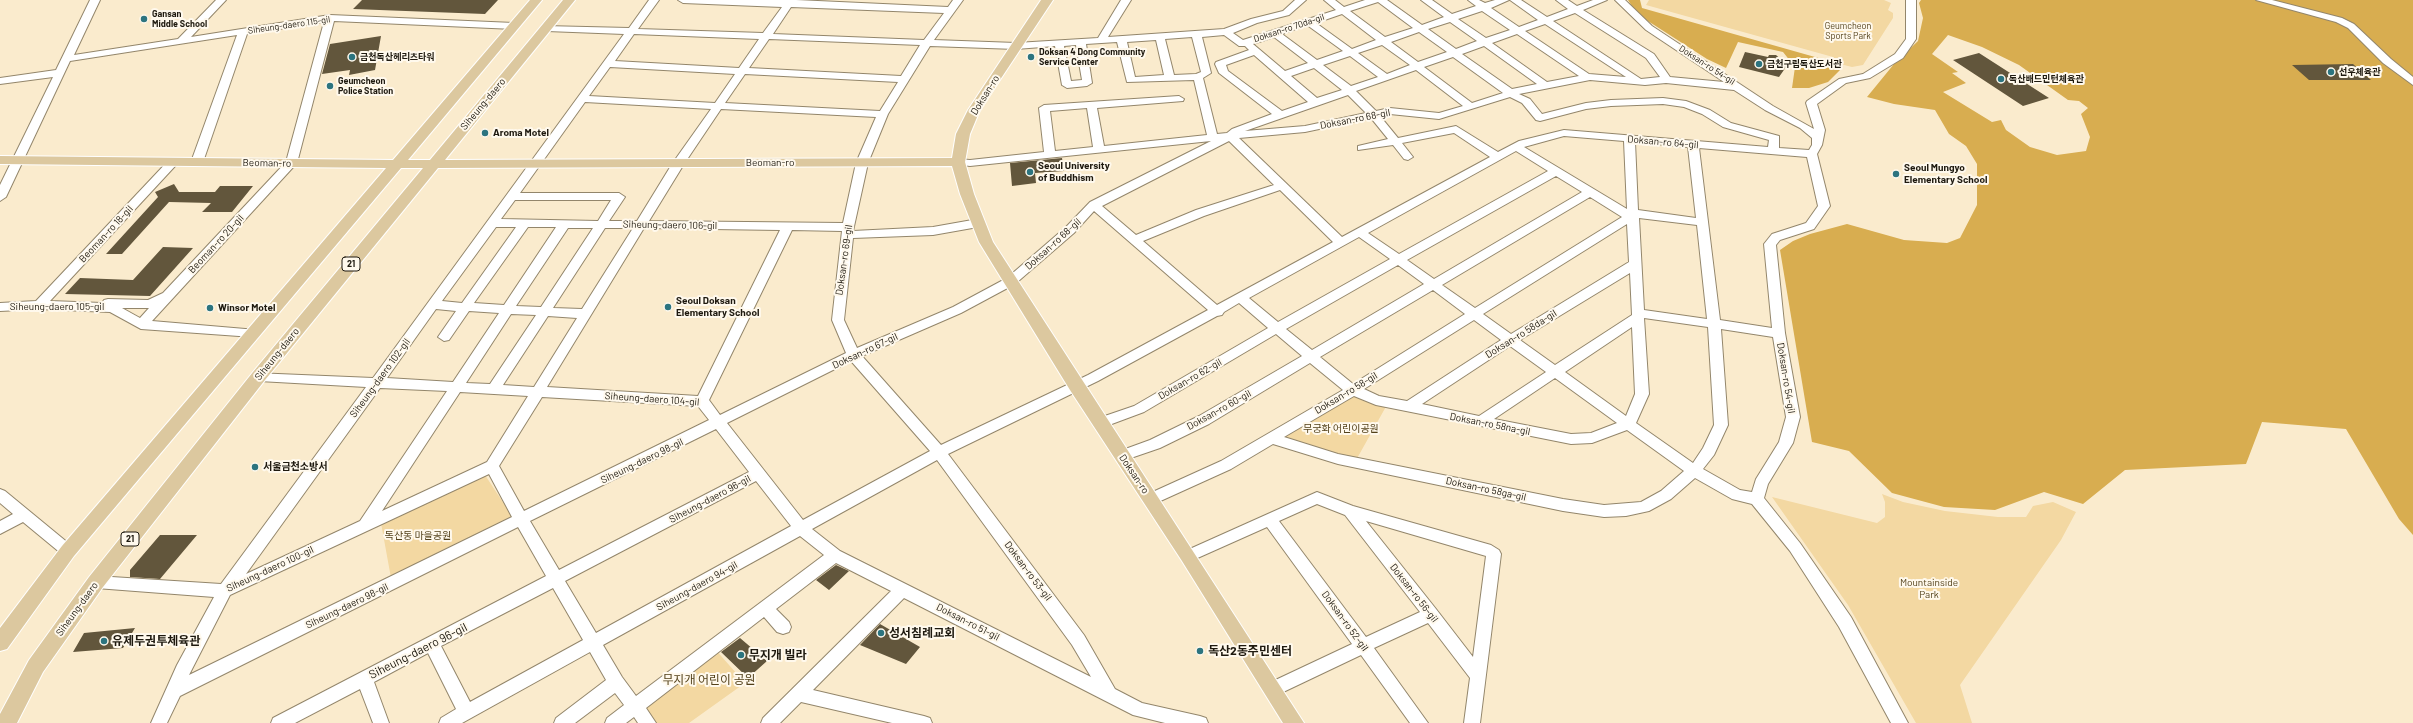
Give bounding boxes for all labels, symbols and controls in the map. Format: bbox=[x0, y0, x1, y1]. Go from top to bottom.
place label: Gansan Middle School bbox=[152, 9, 207, 30]
street label: Doksan-ro 70da-gil bbox=[1252, 11, 1326, 45]
marker: Gansan Middle School bbox=[139, 14, 149, 24]
street label: Siheung-daero 115-gil bbox=[247, 14, 331, 36]
park label: Geumcheon Sports Park bbox=[1825, 21, 1871, 42]
street label: Doksan-ro 54-gil bbox=[1677, 43, 1737, 87]
place label: Doksan 4 Dong Community Service Center bbox=[1039, 47, 1145, 68]
marker: 금천독산헤리츠타워 bbox=[347, 52, 357, 62]
place label: 금천독산헤리츠타워 bbox=[360, 52, 435, 62]
marker: Doksan 4 Dong Community Service Center bbox=[1026, 52, 1036, 62]
marker: 금천구립독산도서관 bbox=[1754, 59, 1764, 69]
place label: 금천구립독산도서관 bbox=[1767, 59, 1842, 69]
marker: 선우체육관 bbox=[2326, 67, 2336, 77]
place label: 선우체육관 bbox=[2339, 67, 2380, 77]
street label: Doksan-ro bbox=[968, 73, 1002, 117]
marker: 독산배드민턴체육관 bbox=[1996, 74, 2006, 84]
place label: 독산배드민턴체육관 bbox=[2009, 74, 2084, 84]
place label: Geumcheon Police Station bbox=[338, 76, 393, 97]
street label: Siheung-daero bbox=[458, 76, 508, 132]
marker: Geumcheon Police Station bbox=[325, 81, 335, 91]
street label: Doksan-ro 68-gil bbox=[1319, 106, 1391, 132]
place label: Aroma Motel bbox=[493, 127, 549, 139]
marker: Aroma Motel bbox=[480, 128, 490, 138]
street label: Doksan-ro 64-gil bbox=[1627, 133, 1699, 151]
street label: Beoman-ro bbox=[243, 157, 291, 169]
street label: Beoman-ro bbox=[746, 157, 794, 169]
place label: Seoul University of Buddhism bbox=[1038, 160, 1110, 184]
place label: Seoul Mungyo Elementary School bbox=[1904, 162, 1987, 186]
marker: Seoul University of Buddhism bbox=[1025, 167, 1035, 177]
marker: Seoul Mungyo Elementary School bbox=[1891, 169, 1901, 179]
street label: Beoman-ro 18-gil bbox=[77, 203, 135, 265]
street label: Beoman-ro 20-gil bbox=[186, 212, 246, 276]
street label: Doksan-ro 68-gil bbox=[1022, 216, 1084, 272]
street label: Siheung-daero 106-gil bbox=[623, 218, 717, 232]
street label: Doksan-ro 69-gil bbox=[833, 224, 855, 296]
road number: 21 bbox=[342, 257, 360, 271]
place label: Seoul Doksan Elementary School bbox=[676, 295, 759, 318]
street label: Siheung-daero 105-gil bbox=[10, 301, 104, 313]
place label: Winsor Motel bbox=[218, 302, 275, 314]
marker: Seoul Doksan Elementary School bbox=[663, 302, 673, 312]
marker: Winsor Motel bbox=[205, 303, 215, 313]
street label: Doksan-ro 58da-gil bbox=[1483, 307, 1559, 361]
street label: Siheung-daero bbox=[252, 325, 302, 383]
street label: Doksan-ro 67-gil bbox=[830, 331, 900, 371]
street label: Siheung-daero 102-gil bbox=[347, 336, 413, 420]
street label: Doksan-ro 54-gil bbox=[1774, 342, 1798, 414]
street label: Doksan-ro 62-gil bbox=[1156, 356, 1224, 402]
street label: Doksan-ro 58-gil bbox=[1312, 369, 1380, 417]
street label: Doksan-ro 60-gil bbox=[1185, 387, 1253, 433]
street label: Siheung-daero 104-gil bbox=[604, 390, 700, 408]
street label: Doksan-ro 58na-gil bbox=[1449, 410, 1531, 438]
park label: 무궁화 어린이공원 bbox=[1303, 423, 1379, 435]
street label: Siheung-daero 98-gil bbox=[599, 436, 685, 486]
street label: Doksan-ro bbox=[1116, 452, 1152, 496]
place label: 서울금천소방서 bbox=[263, 461, 327, 473]
marker: 서울금천소방서 bbox=[250, 462, 260, 472]
street label: Siheung-daero 96-gil bbox=[667, 472, 753, 526]
street label: Doksan-ro 58ga-gil bbox=[1445, 475, 1527, 503]
park label: 독산동 마을공원 bbox=[385, 530, 451, 542]
road number: 21 bbox=[121, 532, 139, 546]
street label: Doksan-ro 53-gil bbox=[1002, 539, 1054, 603]
street label: Siheung-daero 100-gil bbox=[224, 543, 316, 595]
street label: Siheung-daero 94-gil bbox=[654, 559, 740, 613]
street label: Doksan-ro 56-gil bbox=[1387, 561, 1441, 625]
park label: Mountainside Park bbox=[1900, 577, 1958, 600]
street label: Siheung-daero bbox=[53, 580, 101, 638]
street label: Siheung-daero 98-gil bbox=[304, 581, 390, 631]
street label: Doksan-ro 52-gil bbox=[1319, 589, 1371, 653]
street label: Doksan-ro 51-gil bbox=[934, 601, 1002, 643]
street label: Siheung-daero 96-gil bbox=[366, 620, 470, 682]
place label: 성서침례교회 bbox=[889, 626, 955, 640]
marker: 성서침례교회 bbox=[876, 628, 886, 638]
place label: 유제두권투체육관 bbox=[112, 634, 200, 648]
marker: 유제두권투체육관 bbox=[99, 636, 109, 646]
place label: 독산2동주민센터 bbox=[1208, 644, 1292, 658]
marker: 독산2동주민센터 bbox=[1195, 646, 1205, 656]
place label: 무지개 빌라 bbox=[749, 648, 807, 662]
marker: 무지개 빌라 bbox=[736, 650, 746, 660]
park label: 무지개 어린이 공원 bbox=[662, 673, 756, 687]

